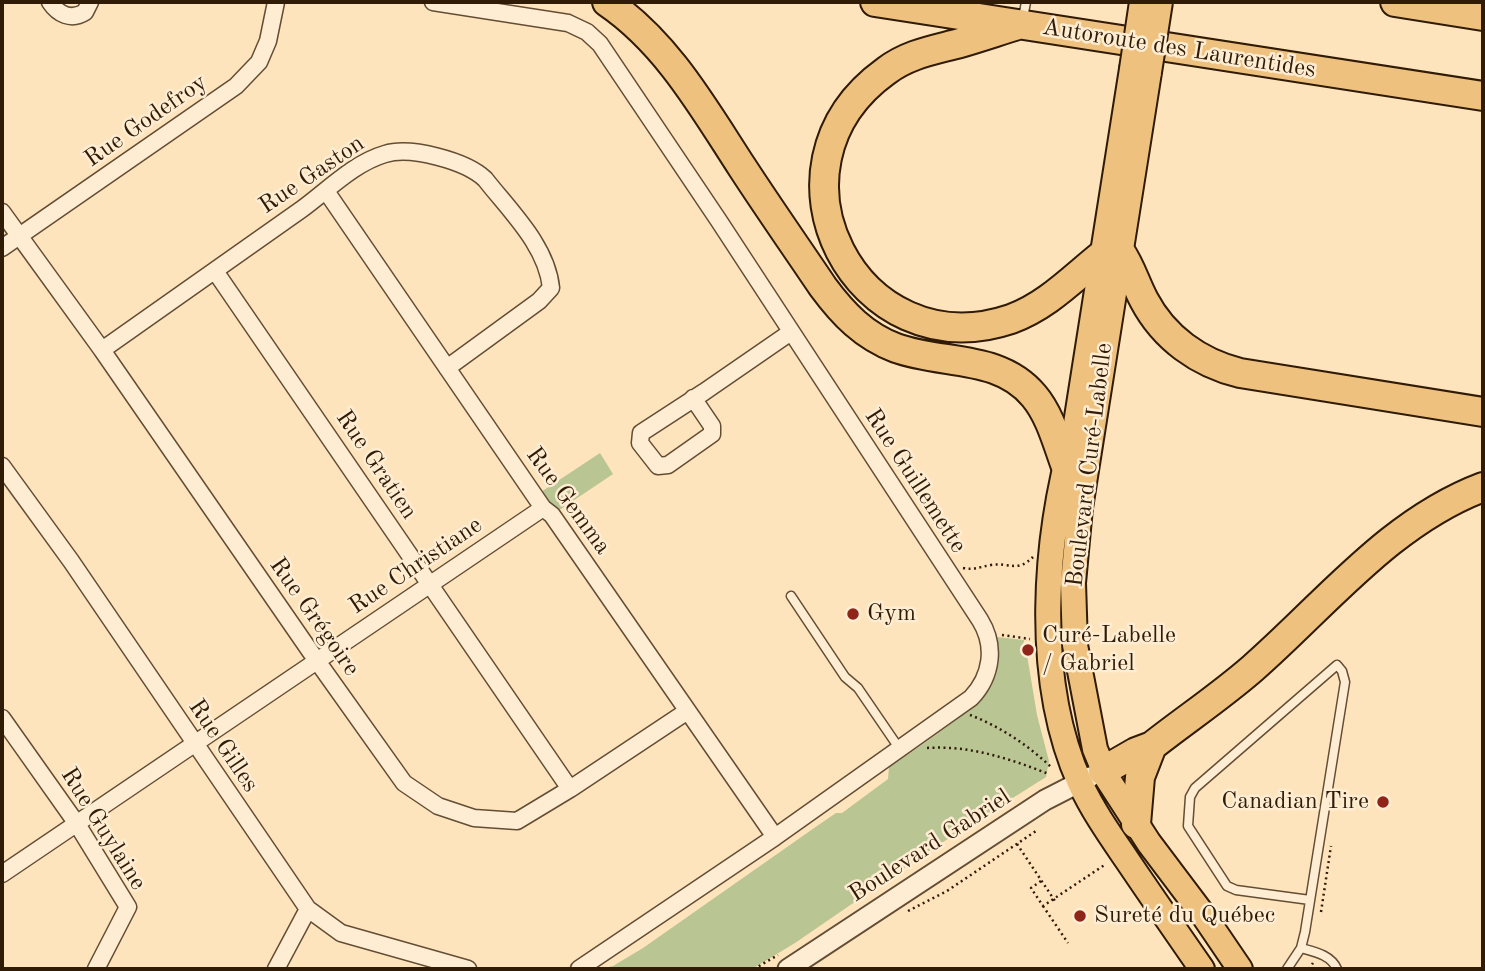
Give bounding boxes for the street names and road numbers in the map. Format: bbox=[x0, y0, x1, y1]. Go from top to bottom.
street label: Autoroute des Laurentides bbox=[1040, 13, 1318, 85]
street label: Rue Godefroy bbox=[79, 68, 213, 174]
street label: Rue Gaston bbox=[254, 129, 370, 221]
street label: Boulevard Curé-Labelle bbox=[1061, 341, 1119, 589]
street label: Rue Guillemette bbox=[858, 403, 972, 559]
street label: Rue Gratien bbox=[329, 405, 423, 525]
street label: Rue Gemma bbox=[519, 442, 617, 560]
street label: Rue Christiane bbox=[344, 511, 488, 621]
street label: Rue Grégoire bbox=[263, 552, 365, 682]
street label: Rue Gilles bbox=[181, 694, 265, 798]
street label: Rue Guylaine bbox=[54, 762, 152, 896]
street label: Boulevard Gabriel bbox=[844, 783, 1016, 909]

